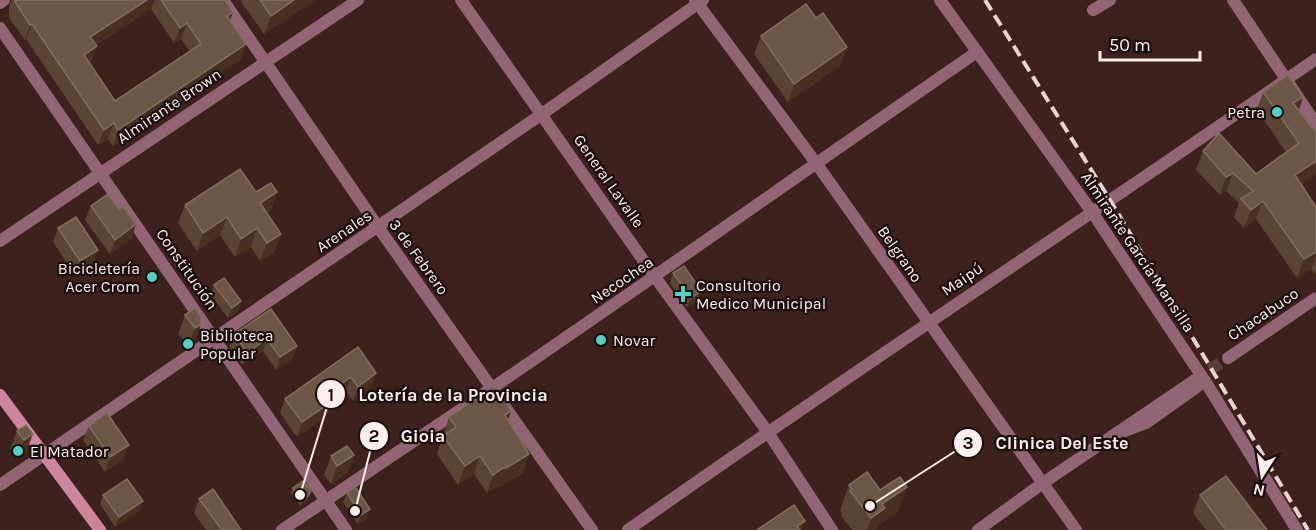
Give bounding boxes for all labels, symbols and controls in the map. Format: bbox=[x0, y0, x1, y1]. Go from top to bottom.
scale bar bbox=[1100, 24, 1200, 62]
text: 50 m bbox=[1109, 34, 1151, 56]
street label: Almirante Brown bbox=[113, 64, 225, 148]
place label: Petra bbox=[1227, 103, 1265, 122]
marker: Petra bbox=[1270, 105, 1284, 119]
street label: General Lavalle bbox=[570, 131, 648, 231]
street label: Almirante García Mansilla bbox=[1077, 168, 1199, 336]
street label: Arenales bbox=[313, 206, 375, 256]
street label: 3 de Febrero bbox=[385, 215, 453, 299]
street label: Belgrano bbox=[874, 222, 926, 286]
street label: Constitución bbox=[152, 225, 222, 313]
street label: Necochea bbox=[587, 252, 657, 308]
street label: Maipú bbox=[938, 258, 986, 300]
place label: Bicicletería Acer Crom bbox=[58, 259, 140, 296]
marker: Bicicletería Acer Crom bbox=[145, 270, 159, 284]
place label: Consultorio Medico Municipal bbox=[696, 276, 826, 313]
street label: Chacabuco bbox=[1224, 283, 1302, 345]
marker: Consultorio Medico Municipal bbox=[674, 285, 692, 303]
place label: Biblioteca Popular bbox=[200, 326, 273, 363]
place label: Novar bbox=[613, 331, 656, 350]
marker: Novar bbox=[594, 333, 608, 347]
marker: Biblioteca Popular bbox=[181, 337, 195, 351]
callout: Lotería de la Provincia bbox=[316, 376, 560, 412]
text: 1 bbox=[328, 384, 334, 406]
text: Lotería de la Provincia bbox=[358, 384, 548, 406]
callout: Gioia bbox=[359, 418, 457, 454]
text: 2 bbox=[369, 425, 379, 447]
text: Gioia bbox=[401, 425, 445, 447]
callout: Clinica Del Este bbox=[953, 425, 1140, 461]
text: 3 bbox=[962, 432, 974, 454]
text: Clinica Del Este bbox=[995, 432, 1129, 454]
place label: El Matador bbox=[30, 442, 109, 461]
marker: El Matador bbox=[11, 444, 25, 458]
north arrow bbox=[1232, 446, 1292, 506]
text: N bbox=[1251, 480, 1267, 501]

